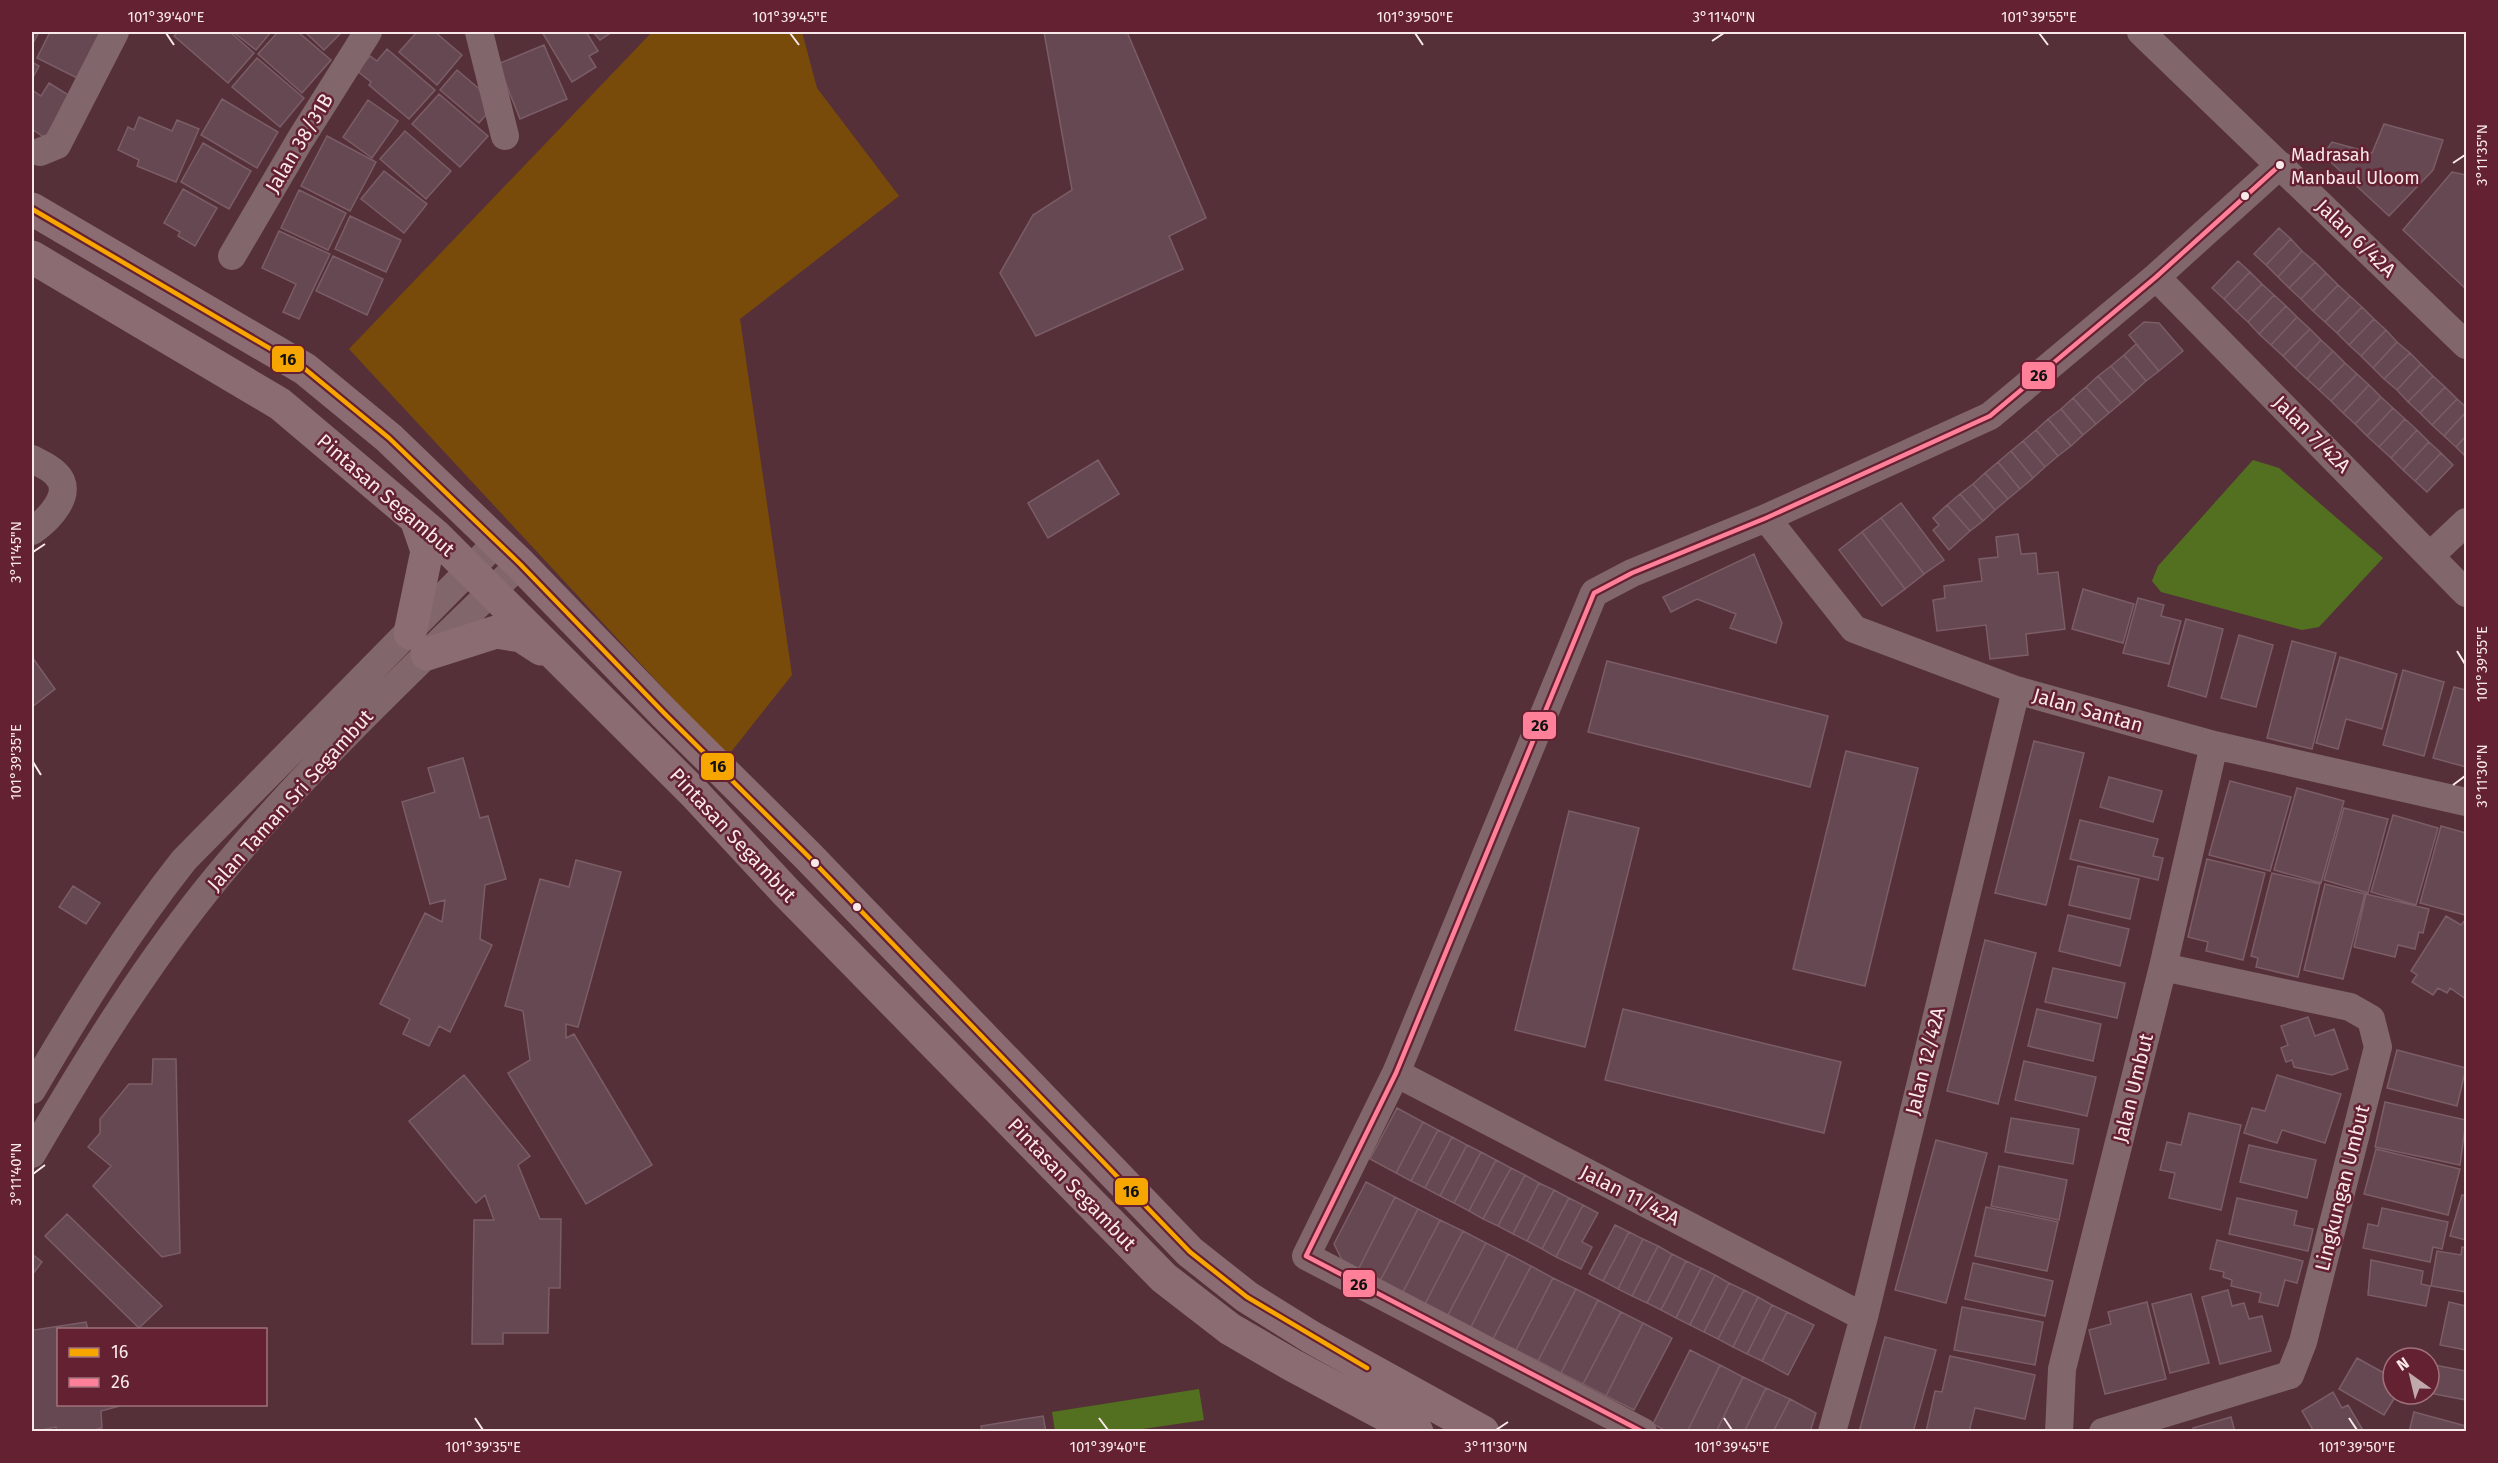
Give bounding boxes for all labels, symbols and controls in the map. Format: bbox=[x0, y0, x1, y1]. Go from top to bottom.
text: 101°39'40"E bbox=[128, 8, 204, 26]
text: 101°39'45"E bbox=[752, 8, 828, 26]
text: 101°39'50"E bbox=[1376, 8, 1454, 26]
text: 3°11'40"N bbox=[1692, 8, 1756, 26]
text: 101°39'55"E bbox=[2001, 8, 2077, 26]
street label: Jalan 38/31B bbox=[260, 89, 338, 197]
text: 3°11'35"N bbox=[2473, 124, 2491, 186]
place label: Madrasah Manbaul Uloom bbox=[2291, 144, 2420, 189]
marker: Madrasah Manbaul Uloom bbox=[2274, 159, 2286, 171]
unlabelled marker bbox=[2239, 190, 2251, 202]
street label: Jalan 6/42A bbox=[2311, 194, 2401, 282]
line badge: 16 bbox=[271, 345, 305, 373]
text: 16 bbox=[280, 350, 296, 369]
line badge: 26 bbox=[2021, 361, 2056, 390]
text: 26 bbox=[2030, 366, 2048, 385]
street label: Jalan 7/42A bbox=[2268, 390, 2356, 478]
street label: Pintasan Segambut bbox=[312, 429, 460, 562]
text: 3°11'45"N bbox=[7, 521, 25, 583]
text: 101°39'55"E bbox=[2473, 626, 2491, 702]
street label: Jalan Santan bbox=[2030, 683, 2146, 737]
street label: Jalan Taman Sri Segambut bbox=[202, 704, 378, 896]
line badge: 26 bbox=[1522, 711, 1557, 740]
text: 26 bbox=[1531, 716, 1549, 735]
text: 101°39'35"E bbox=[7, 724, 25, 800]
text: 3°11'30"N bbox=[2473, 744, 2491, 808]
line badge: 16 bbox=[700, 752, 735, 781]
text: 16 bbox=[710, 757, 726, 776]
street label: Pintasan Segambut bbox=[665, 763, 802, 908]
unlabelled marker bbox=[809, 857, 821, 869]
unlabelled marker bbox=[851, 901, 863, 913]
street label: Jalan 12/42A bbox=[1900, 1004, 1950, 1117]
street label: Jalan Umbut bbox=[2108, 1030, 2158, 1145]
street label: Lingkungan Umbut bbox=[2310, 1102, 2374, 1273]
street label: Pintasan Segambut bbox=[1003, 1113, 1142, 1256]
text: 3°11'40"N bbox=[7, 1142, 25, 1206]
street label: Jalan 11/42A bbox=[1576, 1160, 1684, 1231]
line badge: 16 bbox=[1114, 1177, 1149, 1206]
text: 16 bbox=[1123, 1182, 1139, 1201]
line badge: 26 bbox=[1342, 1269, 1376, 1298]
text: 26 bbox=[1350, 1275, 1368, 1294]
legend bbox=[57, 1328, 267, 1406]
text: 16 bbox=[111, 1341, 128, 1363]
north arrow bbox=[2381, 1346, 2441, 1406]
text: N bbox=[2393, 1353, 2413, 1375]
text: 26 bbox=[111, 1371, 130, 1393]
text: 101°39'35"E bbox=[445, 1438, 521, 1456]
text: 101°39'40"E bbox=[1070, 1438, 1146, 1456]
text: 3°11'30"N bbox=[1464, 1438, 1528, 1456]
text: 101°39'45"E bbox=[1694, 1438, 1770, 1456]
text: 101°39'50"E bbox=[2318, 1438, 2396, 1456]

